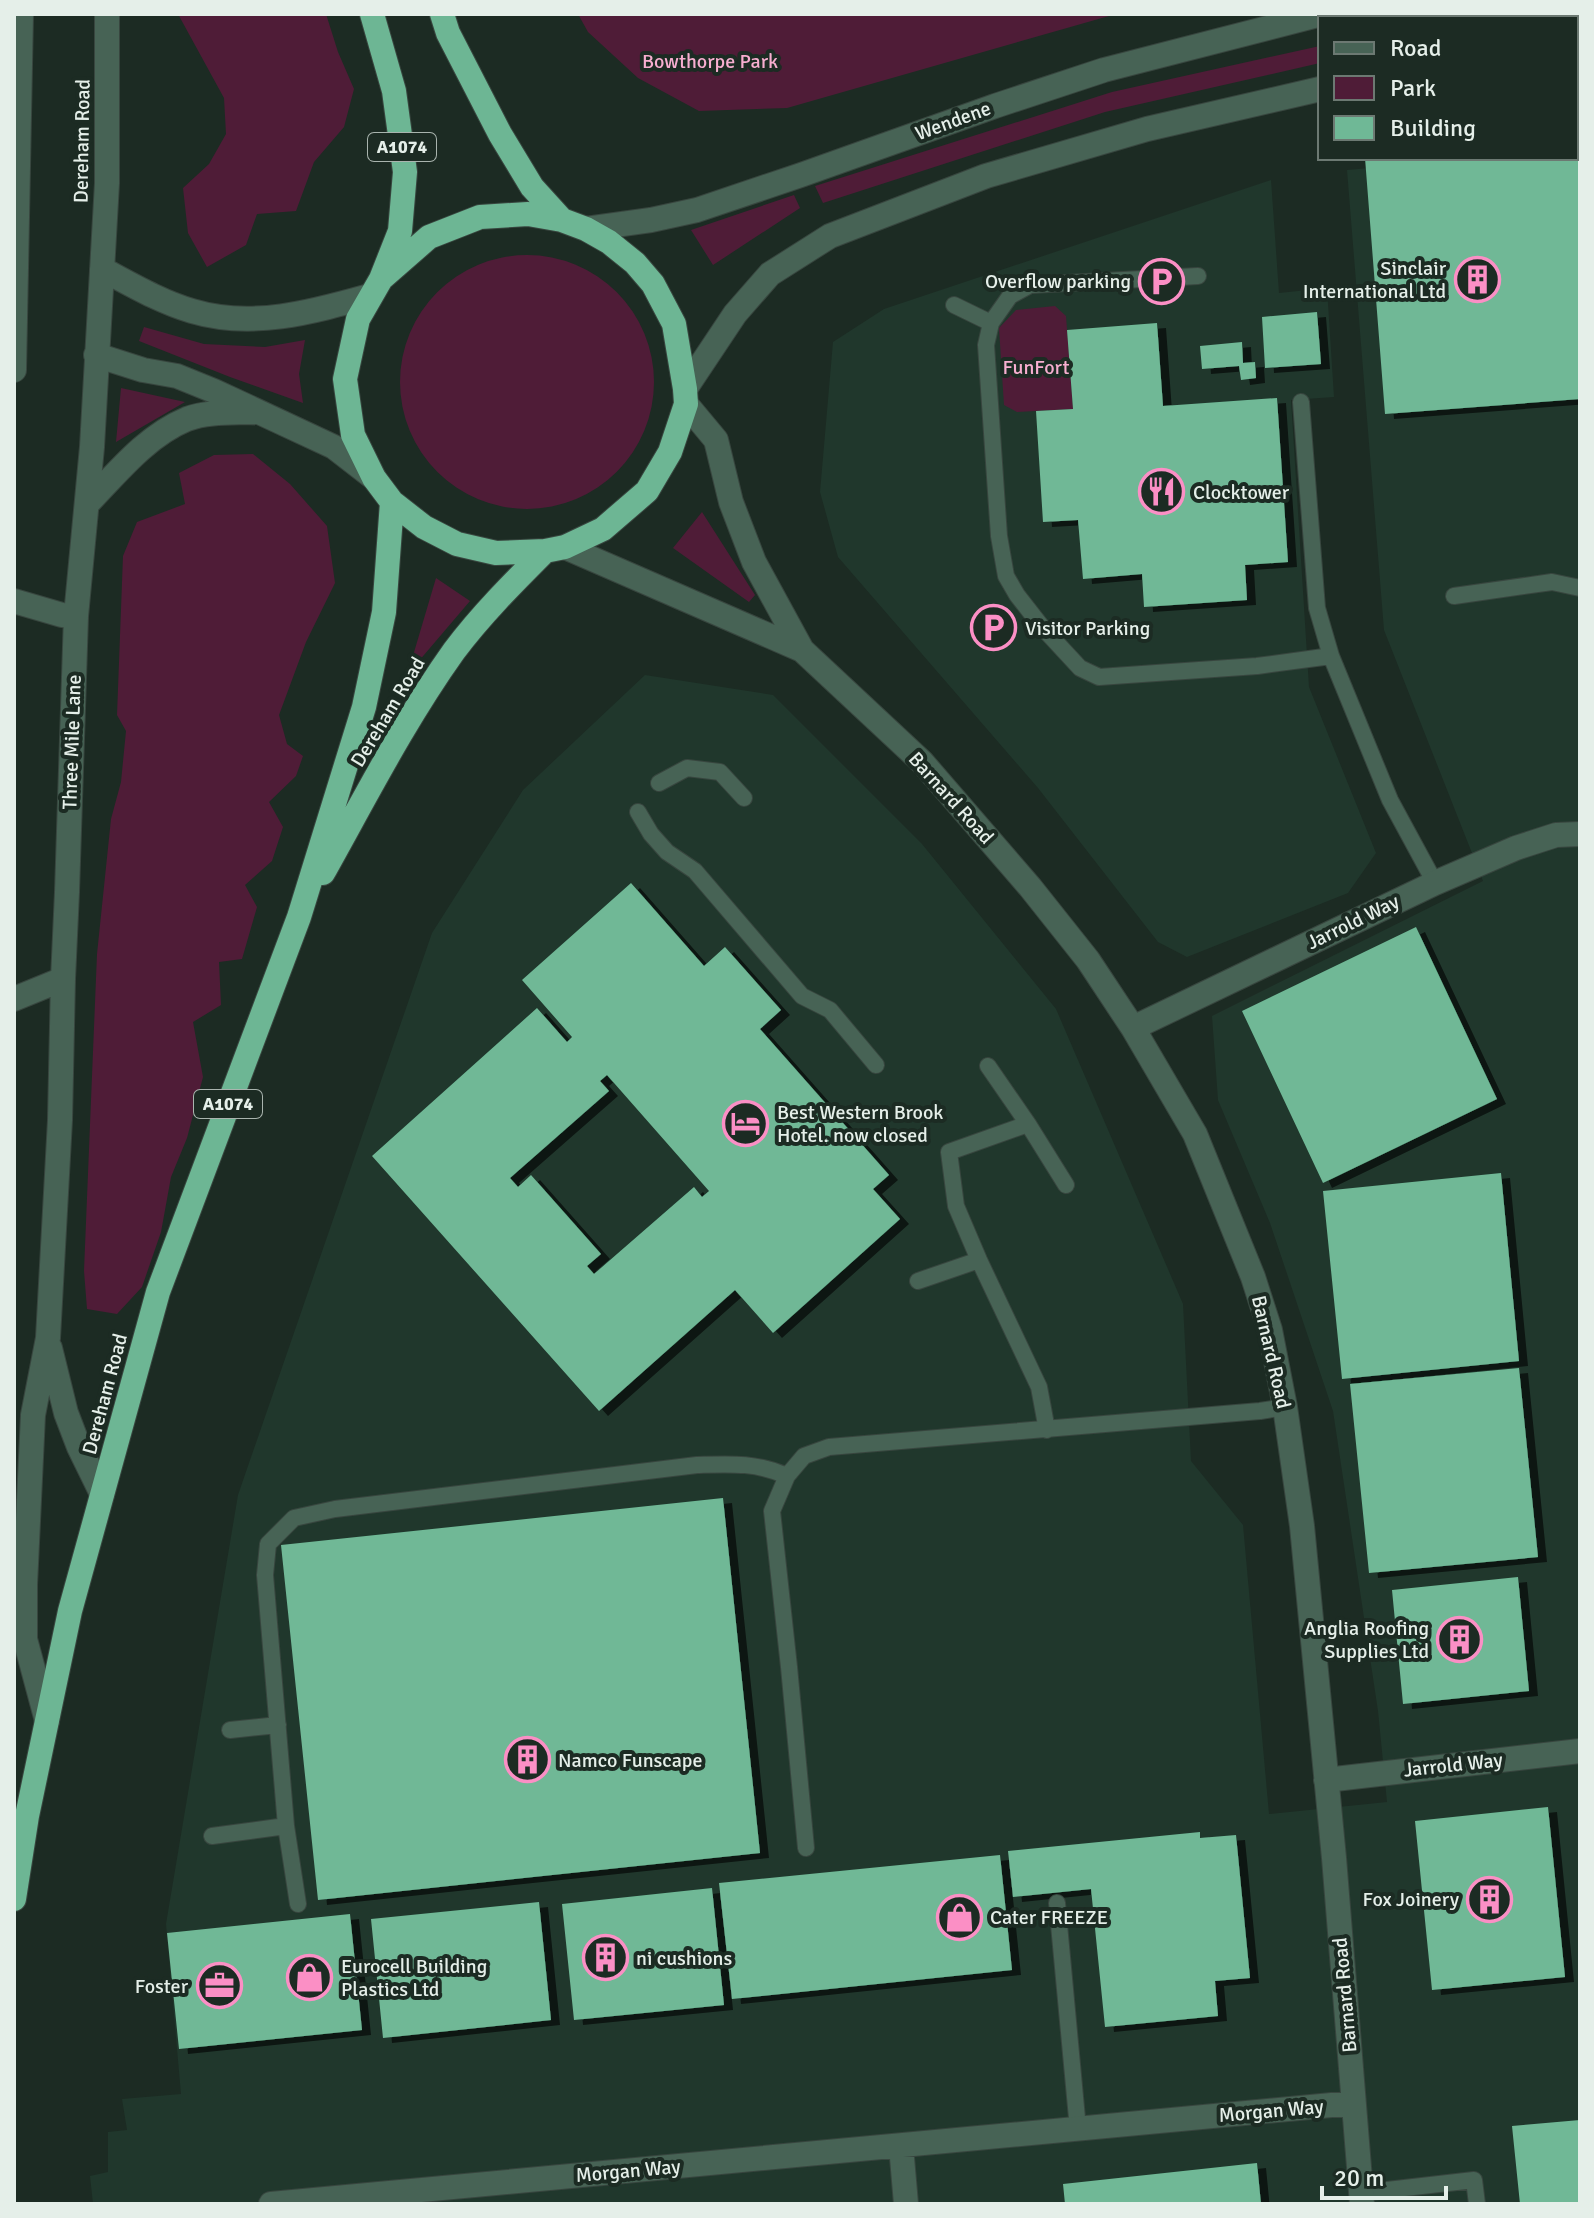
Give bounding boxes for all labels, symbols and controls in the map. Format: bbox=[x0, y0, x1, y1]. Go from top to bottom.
legend bbox=[1318, 16, 1578, 160]
text: Road bbox=[1390, 33, 1441, 63]
park label: Bowthorpe Park bbox=[642, 49, 778, 74]
text: Park bbox=[1390, 73, 1436, 103]
street label: Dereham Road bbox=[68, 79, 96, 203]
street label: Wendene bbox=[912, 96, 994, 146]
text: Building bbox=[1390, 113, 1476, 143]
road number: A1074 bbox=[368, 133, 436, 161]
building icon: Sinclair International Ltd bbox=[1453, 255, 1501, 303]
place label: Sinclair International Ltd bbox=[1303, 256, 1447, 304]
parking icon: Overflow parking bbox=[1138, 257, 1186, 305]
place label: Overflow parking bbox=[985, 269, 1131, 294]
park label: FunFort bbox=[1003, 355, 1069, 380]
restaurant icon: Clocktower bbox=[1138, 468, 1186, 516]
place label: Clocktower bbox=[1193, 480, 1290, 505]
parking icon: Visitor Parking bbox=[970, 604, 1018, 652]
place label: Visitor Parking bbox=[1025, 616, 1150, 641]
street label: Dereham Road bbox=[345, 652, 431, 772]
street label: Three Mile Lane bbox=[57, 674, 87, 810]
street label: Barnard Road bbox=[903, 747, 999, 849]
street label: Jarrold Way bbox=[1303, 889, 1404, 955]
road number: A1074 bbox=[194, 1090, 262, 1118]
hotel icon: Best Western Brook Hotel. now closed bbox=[722, 1099, 770, 1147]
place label: Best Western Brook Hotel. now closed bbox=[777, 1100, 943, 1148]
street label: Barnard Road bbox=[1246, 1293, 1296, 1411]
street label: Dereham Road bbox=[77, 1331, 133, 1457]
place label: Anglia Roofing Supplies Ltd bbox=[1304, 1616, 1429, 1664]
building icon: Anglia Roofing Supplies Ltd bbox=[1436, 1616, 1484, 1664]
building icon: Namco Funscape bbox=[503, 1736, 551, 1784]
street label: Jarrold Way bbox=[1402, 1747, 1504, 1783]
place label: Namco Funscape bbox=[558, 1748, 702, 1773]
building icon: Fox Joinery bbox=[1466, 1875, 1514, 1923]
place label: Fox Joinery bbox=[1363, 1887, 1460, 1912]
shop icon: Cater FREEZE bbox=[935, 1893, 983, 1941]
place label: Cater FREEZE bbox=[990, 1905, 1108, 1930]
building icon: ni cushions bbox=[581, 1934, 629, 1982]
street label: Barnard Road bbox=[1328, 1936, 1362, 2054]
place label: ni cushions bbox=[636, 1946, 732, 1971]
shop icon: Eurocell Building Plastics Ltd bbox=[286, 1953, 334, 2001]
place label: Eurocell Building Plastics Ltd bbox=[341, 1954, 487, 2002]
office icon: Foster bbox=[195, 1962, 243, 2010]
place label: Foster bbox=[135, 1974, 189, 1999]
street label: Morgan Way bbox=[1217, 2094, 1325, 2128]
scale bar bbox=[1322, 2150, 1446, 2200]
street label: Morgan Way bbox=[574, 2154, 682, 2188]
text: 20 m bbox=[1334, 2163, 1384, 2193]

